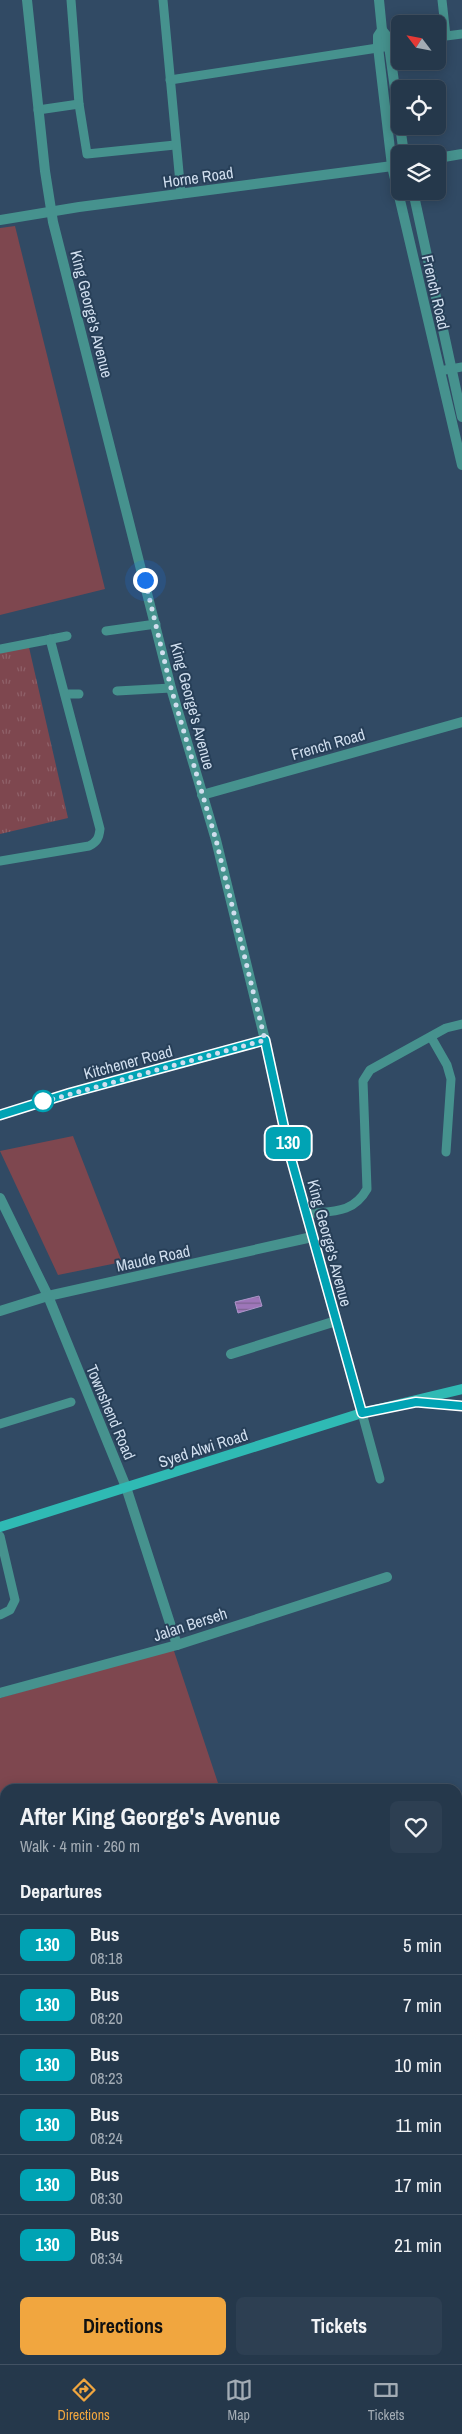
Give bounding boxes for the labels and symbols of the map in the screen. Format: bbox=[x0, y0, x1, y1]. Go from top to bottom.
north arrow bbox=[391, 15, 446, 70]
street label: Horne Road bbox=[161, 161, 235, 193]
street label: King George's Avenue bbox=[66, 248, 118, 380]
street label: French Road bbox=[417, 253, 455, 331]
your location bbox=[133, 568, 158, 593]
street label: King George's Avenue bbox=[165, 640, 221, 772]
street label: French Road bbox=[289, 723, 367, 765]
street label: Kitchener Road bbox=[81, 1040, 175, 1084]
unlabelled marker bbox=[32, 1090, 54, 1112]
line badge: 130 bbox=[259, 1127, 317, 1159]
street label: King George's Avenue bbox=[302, 1177, 358, 1309]
street label: Maude Road bbox=[114, 1239, 192, 1277]
street label: Townshend Road bbox=[81, 1361, 141, 1463]
street label: Syed Alwi Road bbox=[156, 1423, 250, 1473]
street label: Jalan Berseh bbox=[150, 1602, 230, 1646]

